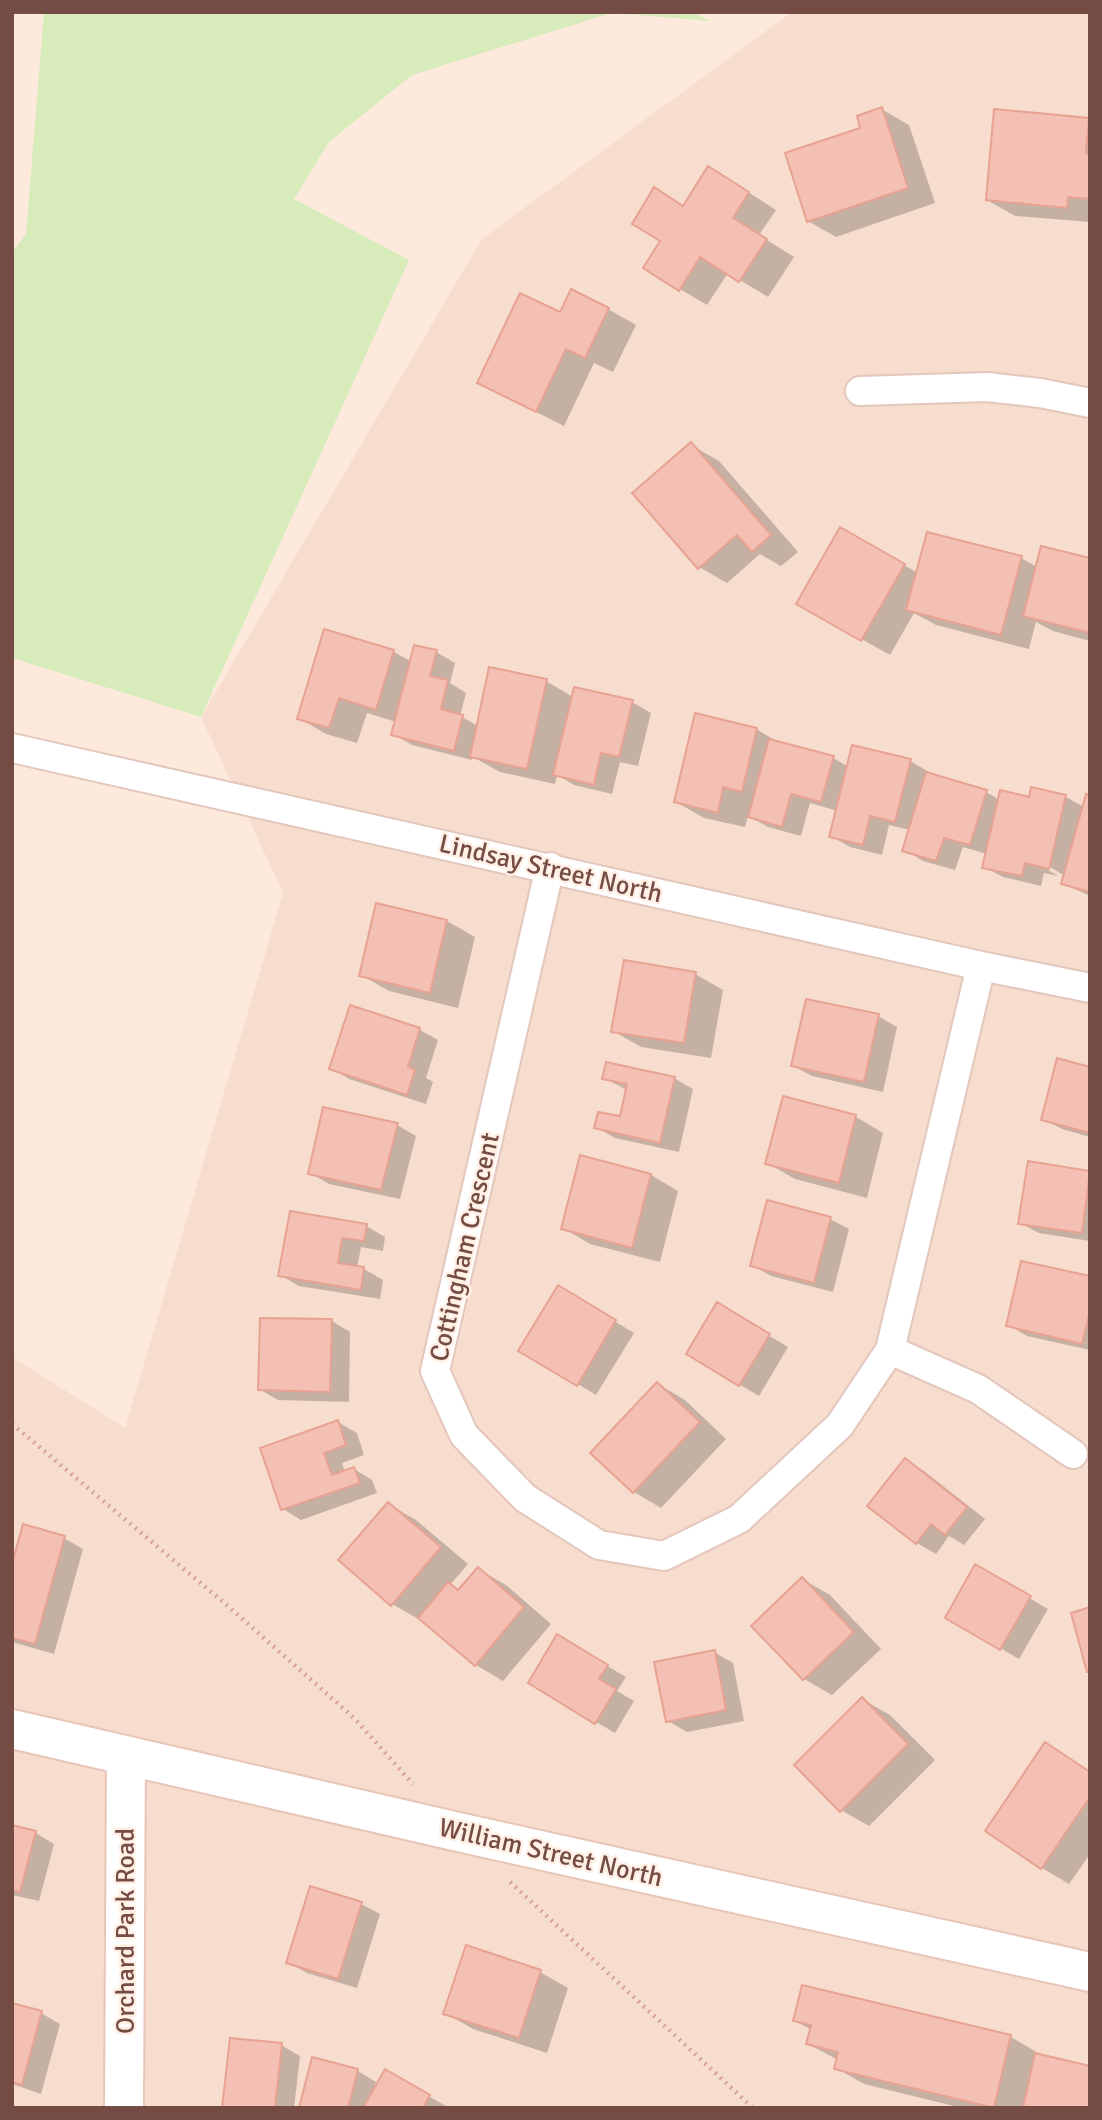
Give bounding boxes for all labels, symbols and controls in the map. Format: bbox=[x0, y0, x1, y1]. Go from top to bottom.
street label: Lindsay Street North bbox=[436, 828, 666, 910]
street label: Cottingham Crescent bbox=[423, 1130, 507, 1365]
street label: William Street North bbox=[436, 1812, 666, 1894]
street label: Orchard Park Road bbox=[110, 1828, 142, 2034]

